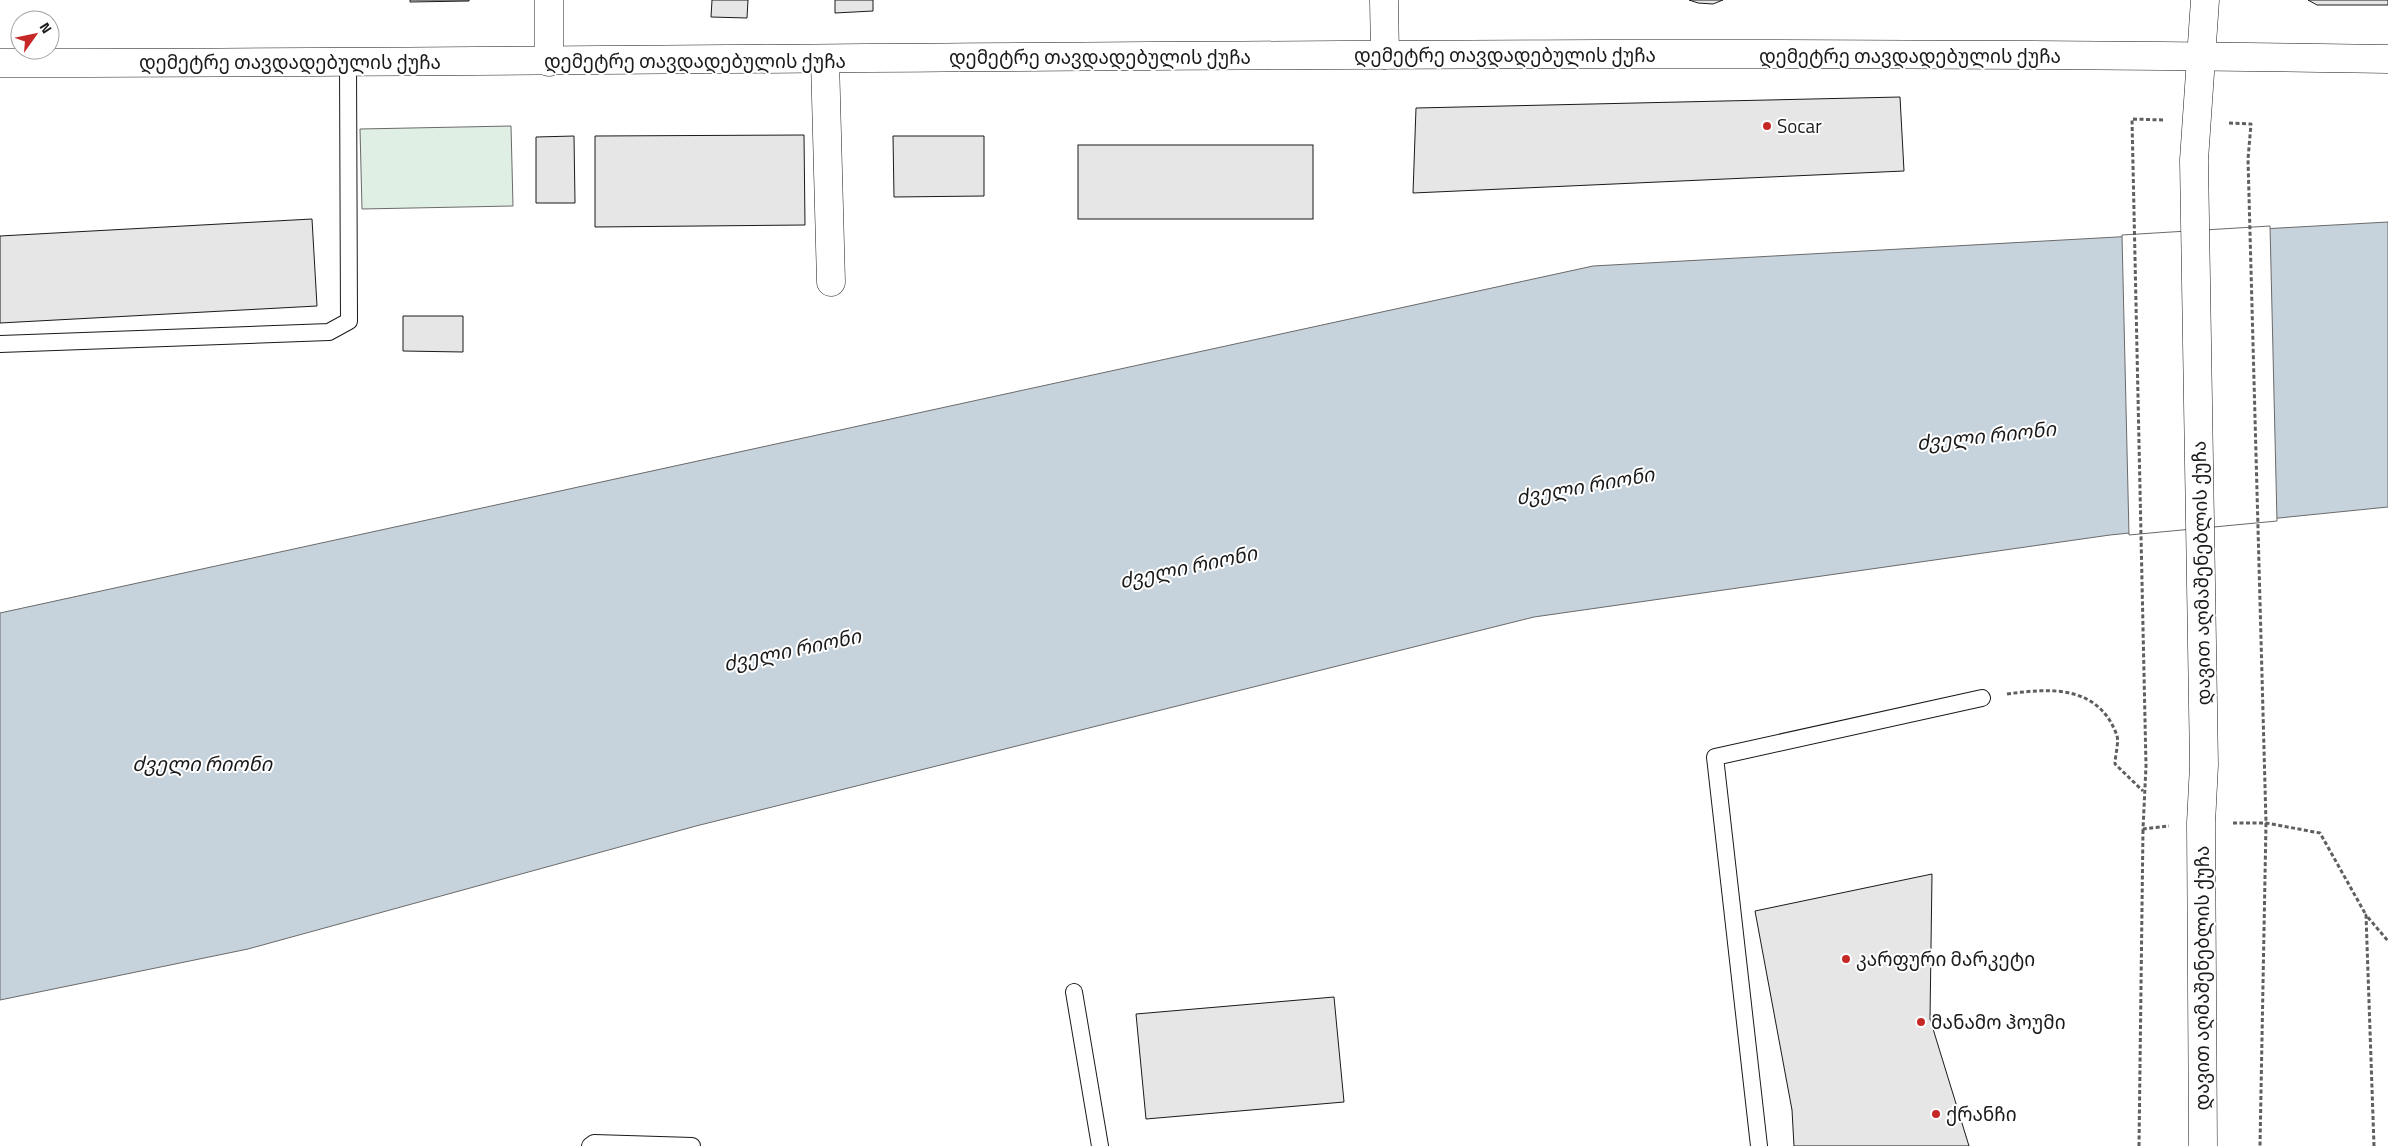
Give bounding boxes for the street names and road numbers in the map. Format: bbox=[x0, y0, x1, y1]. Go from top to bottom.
street label: დემეტრე თავდადებულის ქუჩა bbox=[1354, 40, 1656, 69]
street label: დემეტრე თავდადებულის ქუჩა bbox=[1759, 41, 2061, 70]
street label: დემეტრე თავდადებულის ქუჩა bbox=[949, 42, 1251, 71]
street label: დემეტრე თავდადებულის ქუჩა bbox=[544, 46, 846, 75]
street label: დემეტრე თავდადებულის ქუჩა bbox=[139, 47, 441, 76]
street label: დავით აღმაშენებლის ქუჩა bbox=[2184, 440, 2217, 706]
street label: დავით აღმაშენებლის ქუჩა bbox=[2187, 846, 2216, 1110]

